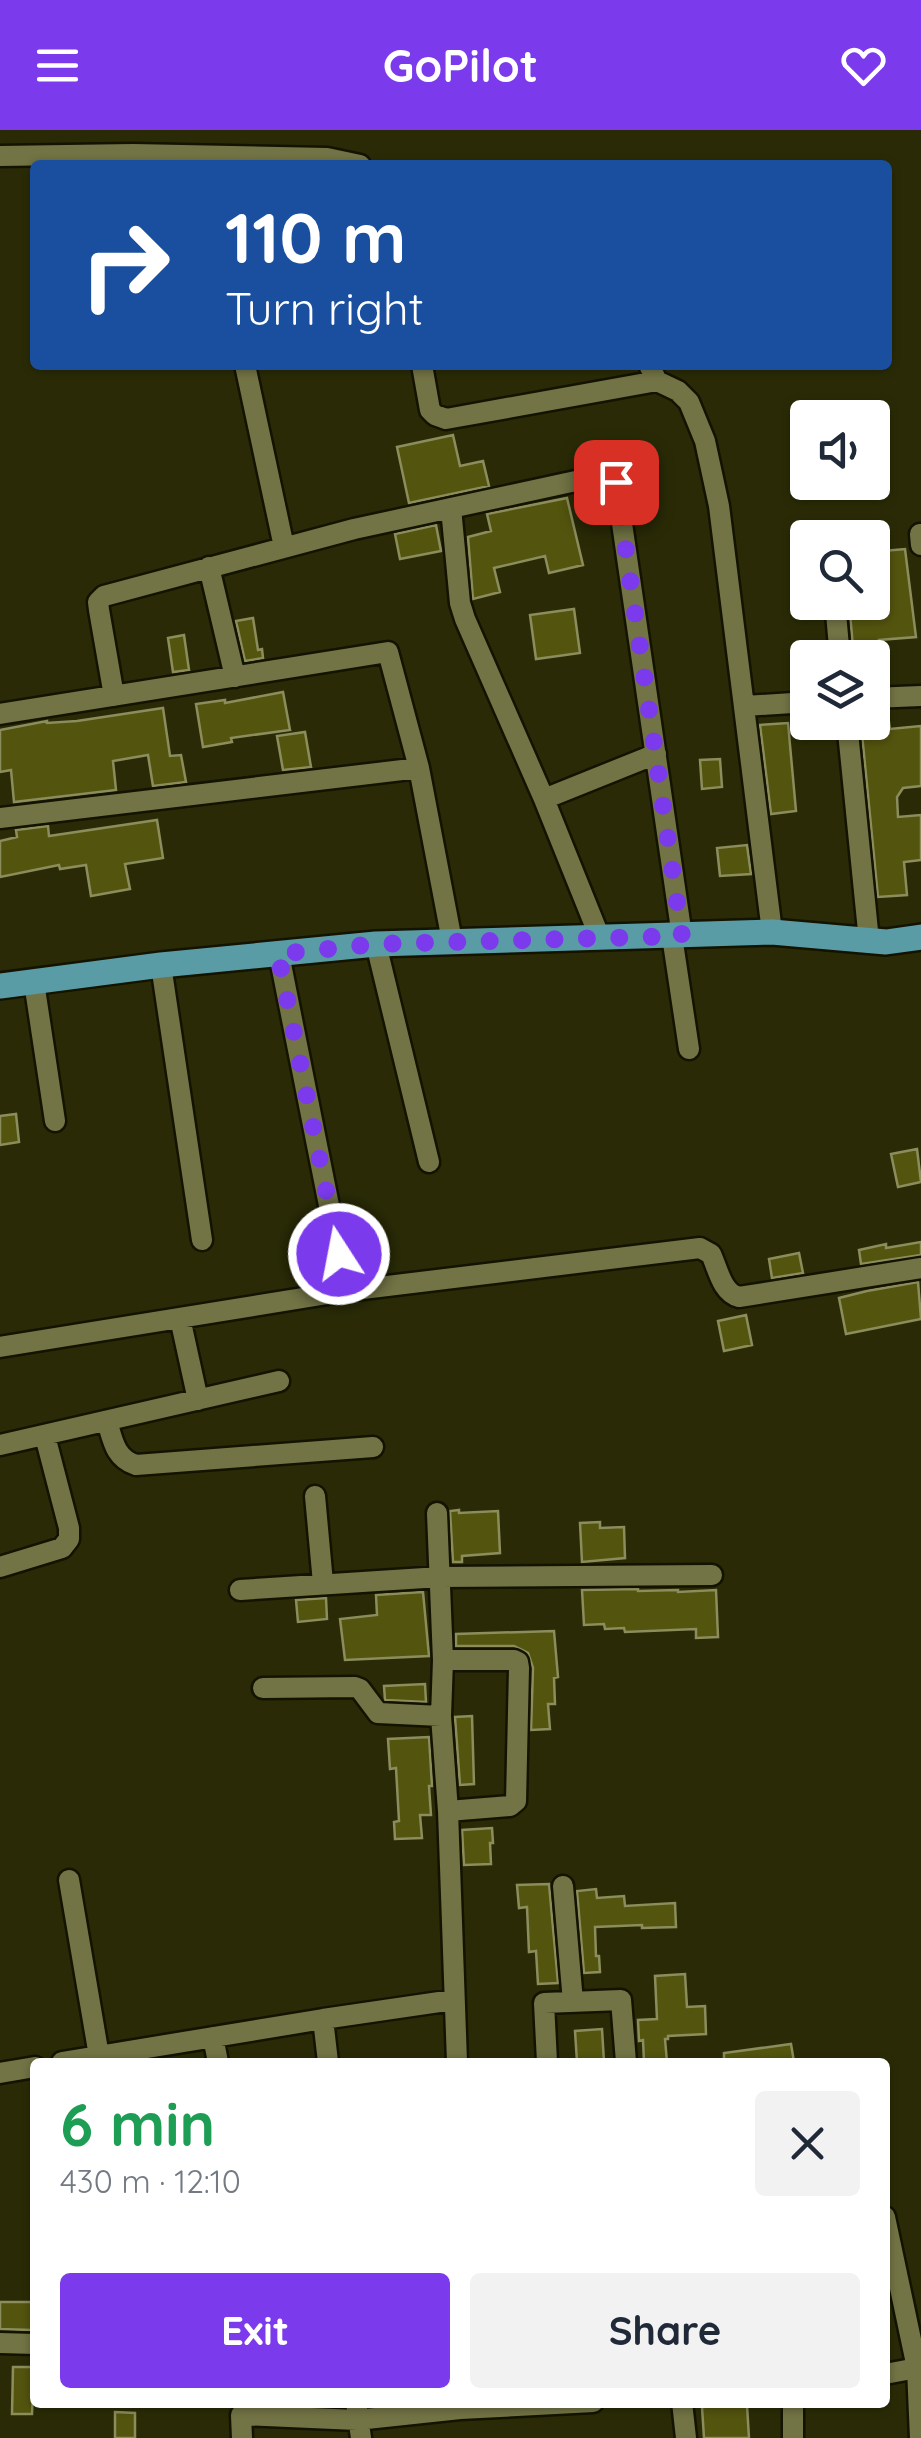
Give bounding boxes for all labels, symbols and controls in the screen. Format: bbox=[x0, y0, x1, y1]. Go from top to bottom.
text: GoPilot bbox=[383, 37, 538, 93]
icon: menu bbox=[30, 38, 85, 93]
icon: heart bbox=[836, 38, 891, 93]
text: 110 m bbox=[225, 193, 407, 281]
icon: right bbox=[60, 200, 190, 330]
text: Turn right bbox=[225, 280, 424, 336]
map controls bbox=[790, 400, 890, 740]
button: sound bbox=[790, 400, 890, 500]
pin bbox=[574, 440, 659, 525]
icon: arrive bbox=[589, 455, 644, 510]
button: search bbox=[790, 520, 890, 620]
button: layers bbox=[790, 640, 890, 740]
position arrow bbox=[287, 1202, 391, 1306]
text: 6 min bbox=[60, 2086, 215, 2161]
button: close bbox=[755, 2091, 860, 2196]
text: 430 m · 12:10 bbox=[60, 2161, 241, 2201]
button: Exit bbox=[60, 2273, 450, 2388]
button: Share bbox=[470, 2273, 860, 2388]

